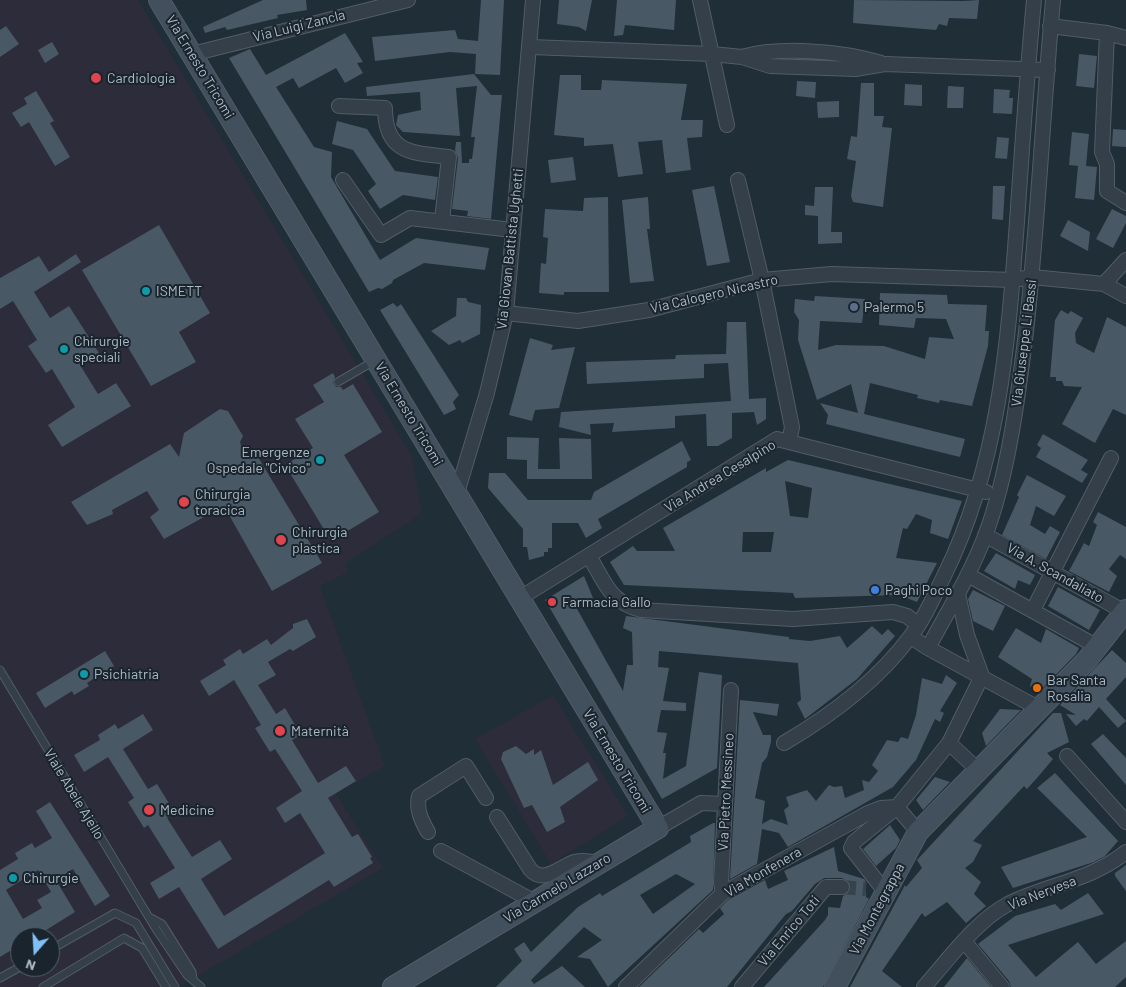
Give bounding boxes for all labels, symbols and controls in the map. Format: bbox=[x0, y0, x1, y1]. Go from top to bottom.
street label: Via Luigi Zancla bbox=[251, 6, 347, 46]
street label: Via Ernesto Tricomi bbox=[162, 12, 238, 122]
place label: Cardiologia bbox=[107, 70, 175, 86]
marker: Cardiologia bbox=[89, 71, 103, 85]
street label: Via Giovan Battista Ughetti bbox=[493, 168, 527, 330]
street label: Via Calogero Nicastro bbox=[649, 271, 779, 317]
street label: Via Giuseppe Li Bassi bbox=[1008, 278, 1040, 408]
place label: ISMETT bbox=[156, 283, 202, 299]
marker: ISMETT bbox=[140, 285, 152, 297]
place label: Palermo 5 bbox=[864, 299, 924, 315]
marker: Palermo 5 bbox=[848, 301, 860, 313]
place label: Chirurgie speciali bbox=[74, 333, 130, 366]
marker: Chirurgie speciali bbox=[58, 343, 70, 355]
street label: Via Ernesto Tricomi bbox=[371, 359, 447, 469]
street label: Via Andrea Cesalpino bbox=[661, 436, 779, 516]
place label: Emergenze Ospedale "Civico" bbox=[207, 444, 310, 477]
marker: Emergenze Ospedale "Civico" bbox=[314, 454, 326, 466]
place label: Chirurgia toracica bbox=[195, 486, 250, 518]
marker: Chirurgia toracica bbox=[177, 495, 191, 509]
place label: Chirurgia plastica bbox=[292, 524, 347, 556]
marker: Chirurgia plastica bbox=[274, 533, 288, 547]
street label: Via A. Scandaliato bbox=[1004, 539, 1106, 607]
place label: Paghi Poco bbox=[885, 582, 952, 598]
marker: Paghi Poco bbox=[869, 584, 881, 596]
place label: Farmacia Gallo bbox=[562, 594, 651, 610]
marker: Farmacia Gallo bbox=[546, 596, 558, 608]
place label: Psichiatria bbox=[94, 666, 159, 682]
marker: Psichiatria bbox=[78, 668, 90, 680]
place label: Bar Santa Rosalia bbox=[1047, 672, 1106, 704]
marker: Bar Santa Rosalia bbox=[1031, 682, 1043, 694]
street label: Via Ernesto Tricomi bbox=[579, 706, 655, 816]
place label: Maternità bbox=[291, 723, 349, 739]
marker: Maternità bbox=[273, 724, 287, 738]
street label: Via Pietro Messineo bbox=[715, 733, 737, 851]
street label: Viale Abele Ajello bbox=[40, 746, 108, 842]
place label: Medicine bbox=[160, 802, 214, 818]
marker: Medicine bbox=[142, 803, 156, 817]
street label: Via Monfenera bbox=[722, 843, 804, 901]
street label: Via Carmelo Lazzaro bbox=[500, 849, 614, 927]
street label: Via Montegrappa bbox=[846, 860, 908, 958]
place label: Chirurgie bbox=[23, 870, 79, 886]
marker: Chirurgie bbox=[7, 872, 19, 884]
street label: Via Nervesa bbox=[1005, 872, 1079, 914]
street label: Via Enrico Toti bbox=[755, 892, 823, 970]
north arrow bbox=[10, 927, 60, 977]
text: N bbox=[23, 956, 37, 975]

